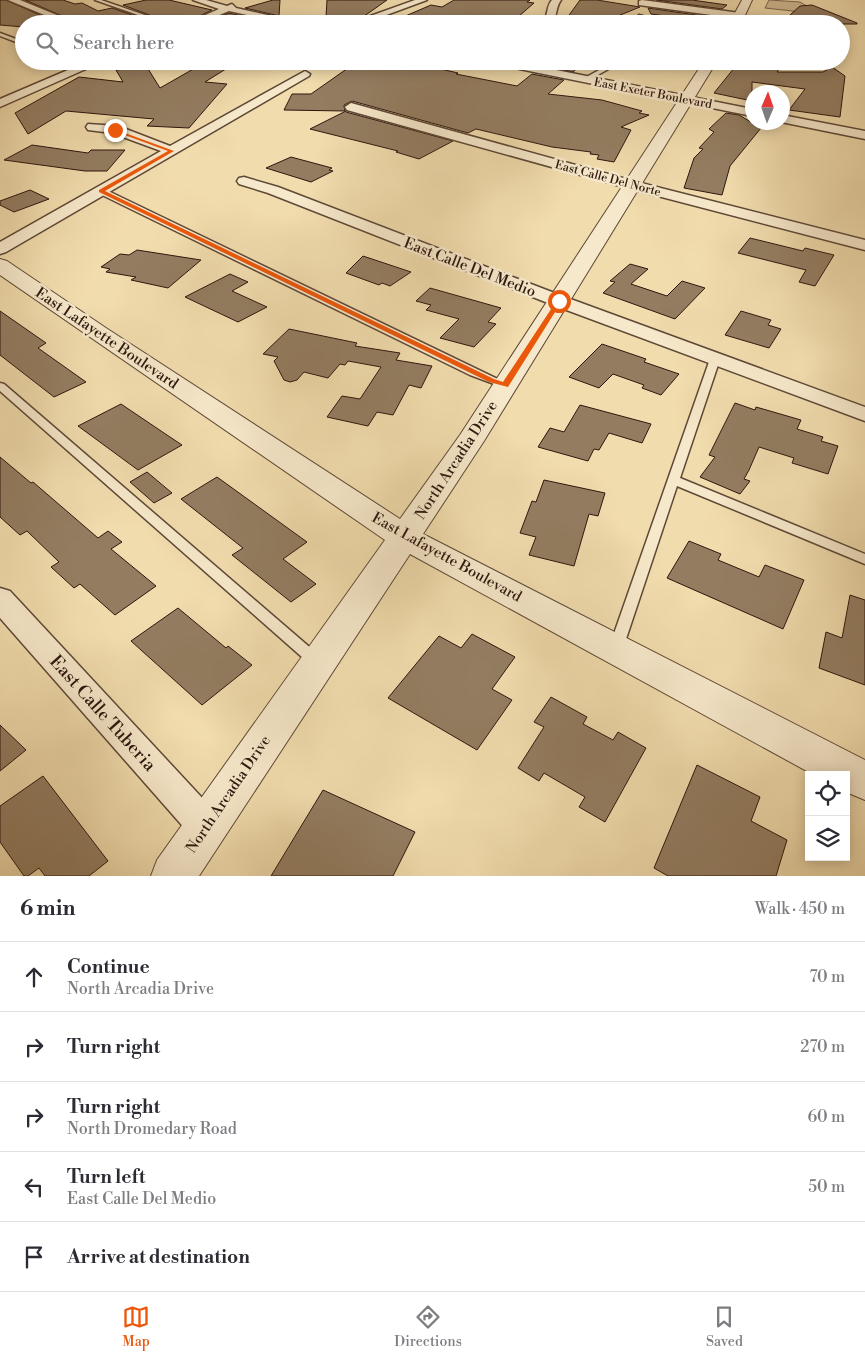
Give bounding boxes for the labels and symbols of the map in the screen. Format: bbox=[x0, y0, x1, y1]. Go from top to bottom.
street label: East Exeter Boulevard bbox=[593, 75, 713, 112]
north arrow bbox=[745, 85, 790, 130]
route end bbox=[104, 119, 127, 142]
street label: East Calle Del Norte bbox=[553, 157, 662, 200]
street label: East Calle Del Medio bbox=[401, 234, 539, 301]
street label: East Lafayette Boulevard bbox=[32, 283, 182, 394]
route start bbox=[548, 290, 571, 313]
street label: North Arcadia Drive bbox=[411, 397, 502, 523]
street label: East Lafayette Boulevard bbox=[368, 508, 526, 607]
street label: East Calle Tuberia bbox=[44, 650, 161, 777]
street label: North Arcadia Drive bbox=[182, 732, 275, 857]

